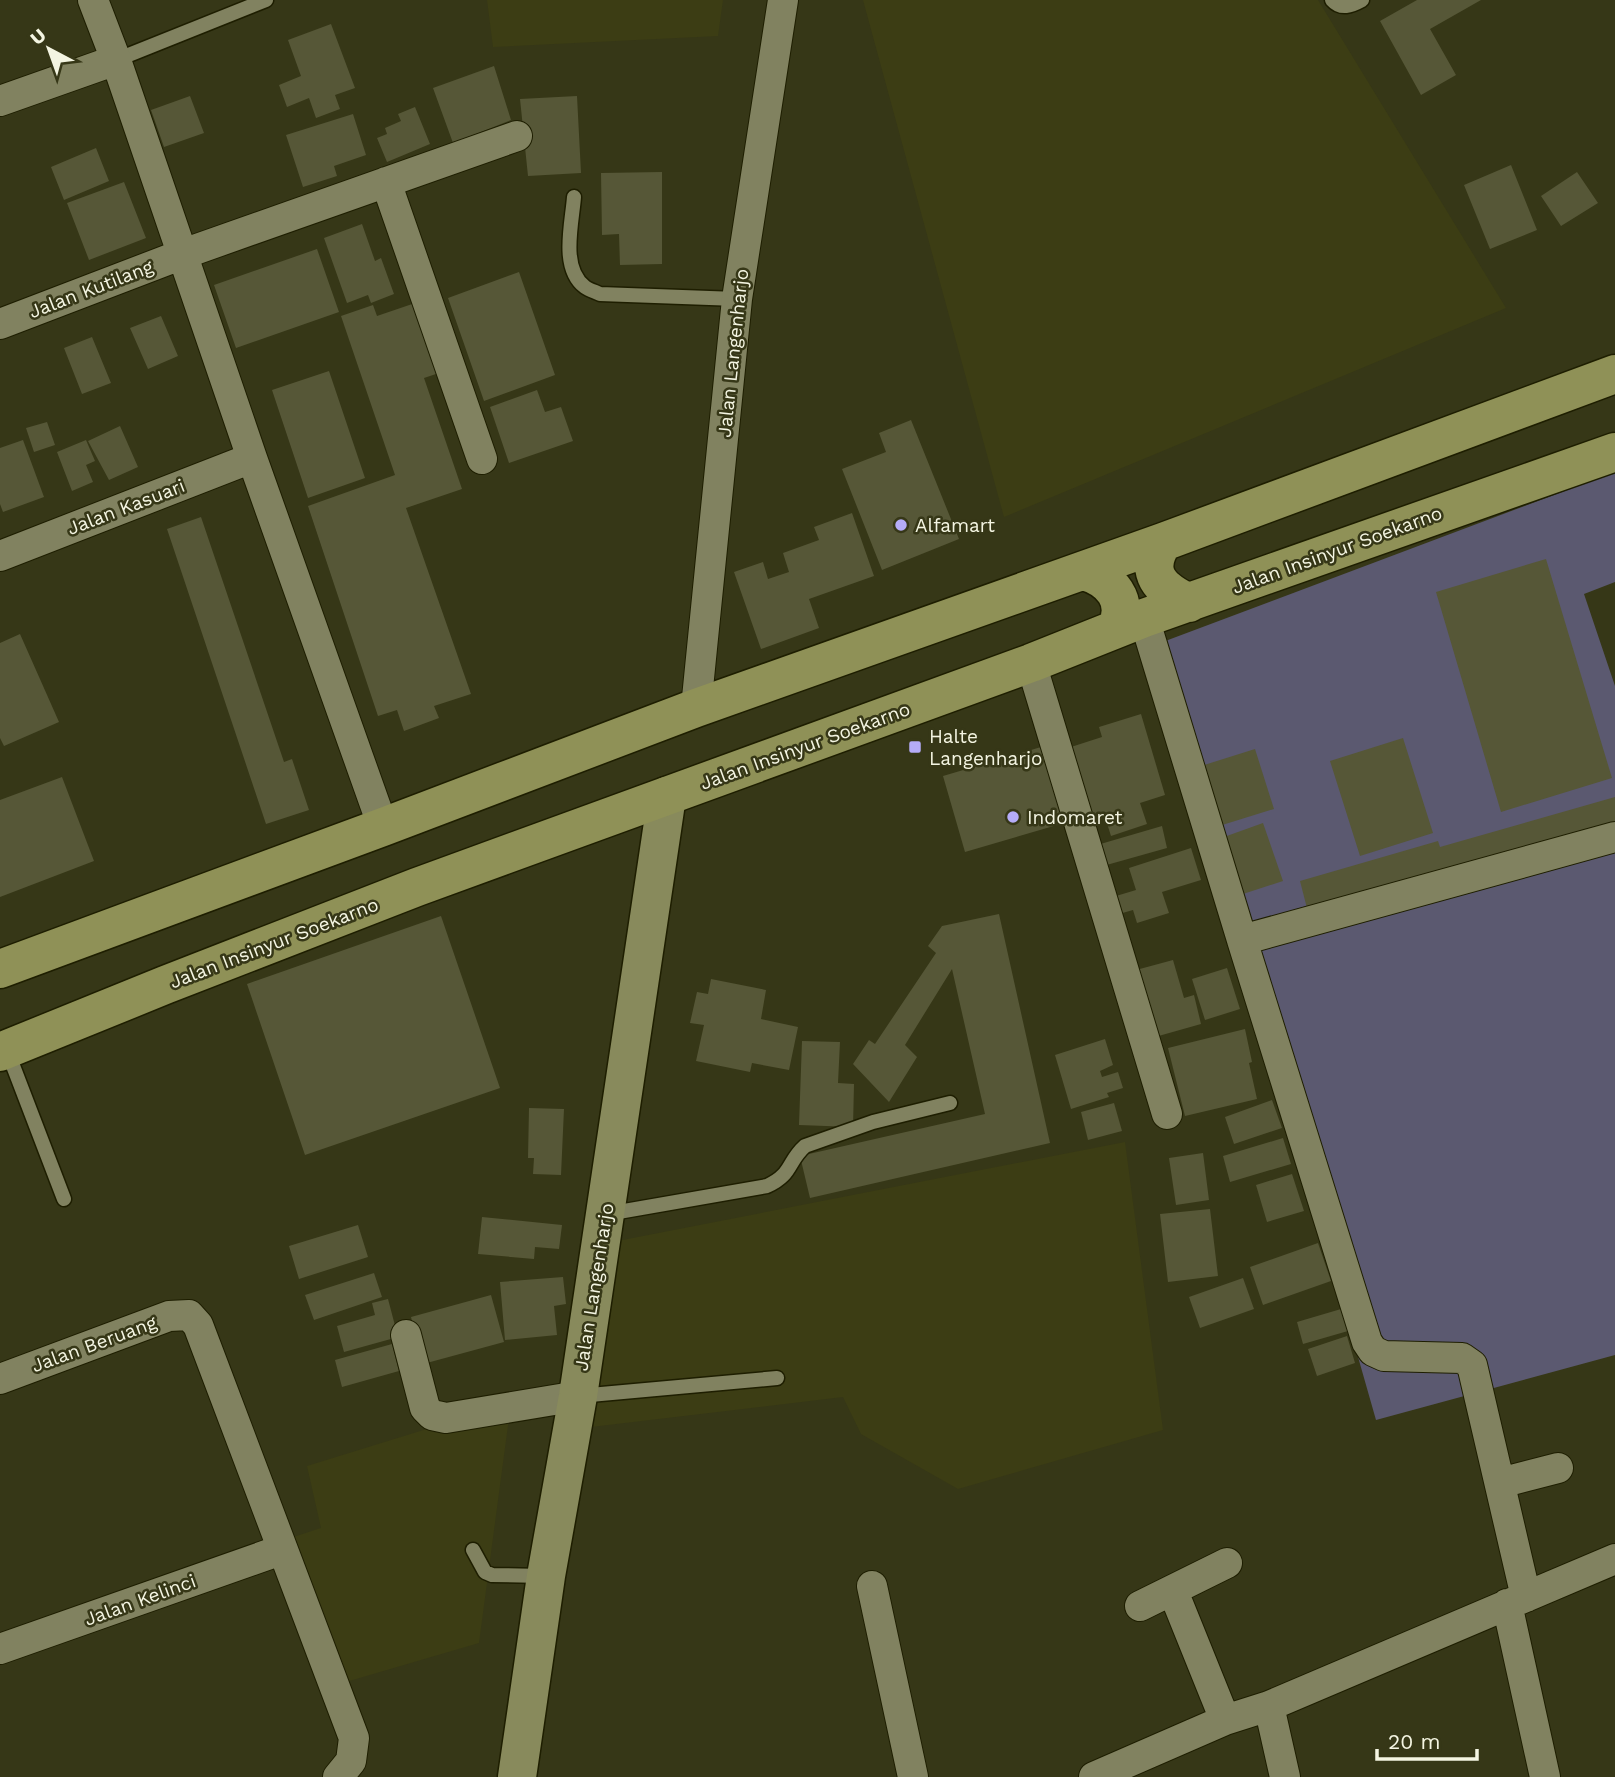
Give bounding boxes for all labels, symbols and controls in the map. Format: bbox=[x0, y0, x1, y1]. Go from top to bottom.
north arrow bbox=[14, 14, 84, 84]
text: U bbox=[26, 23, 51, 50]
street label: Jalan Kutilang bbox=[26, 254, 157, 323]
street label: Jalan Langenharjo bbox=[713, 268, 753, 438]
street label: Jalan Kasuari bbox=[64, 474, 188, 540]
street label: Jalan Insinyur Soekarno bbox=[1229, 501, 1445, 599]
place label: Alfamart bbox=[915, 514, 995, 537]
marker: Alfamart bbox=[893, 517, 909, 533]
street label: Jalan Insinyur Soekarno bbox=[697, 697, 913, 795]
place label: Halte Langenharjo bbox=[929, 725, 1042, 770]
marker: Halte Langenharjo bbox=[907, 739, 923, 755]
place label: Indomaret bbox=[1027, 806, 1123, 829]
marker: Indomaret bbox=[1005, 809, 1021, 825]
street label: Jalan Insinyur Soekarno bbox=[166, 892, 382, 994]
street label: Jalan Langenharjo bbox=[569, 1202, 619, 1372]
street label: Jalan Beruang bbox=[28, 1310, 161, 1377]
street label: Jalan Kelinci bbox=[81, 1569, 199, 1631]
scale bar bbox=[1377, 1718, 1477, 1762]
text: 20 m bbox=[1388, 1729, 1440, 1754]

